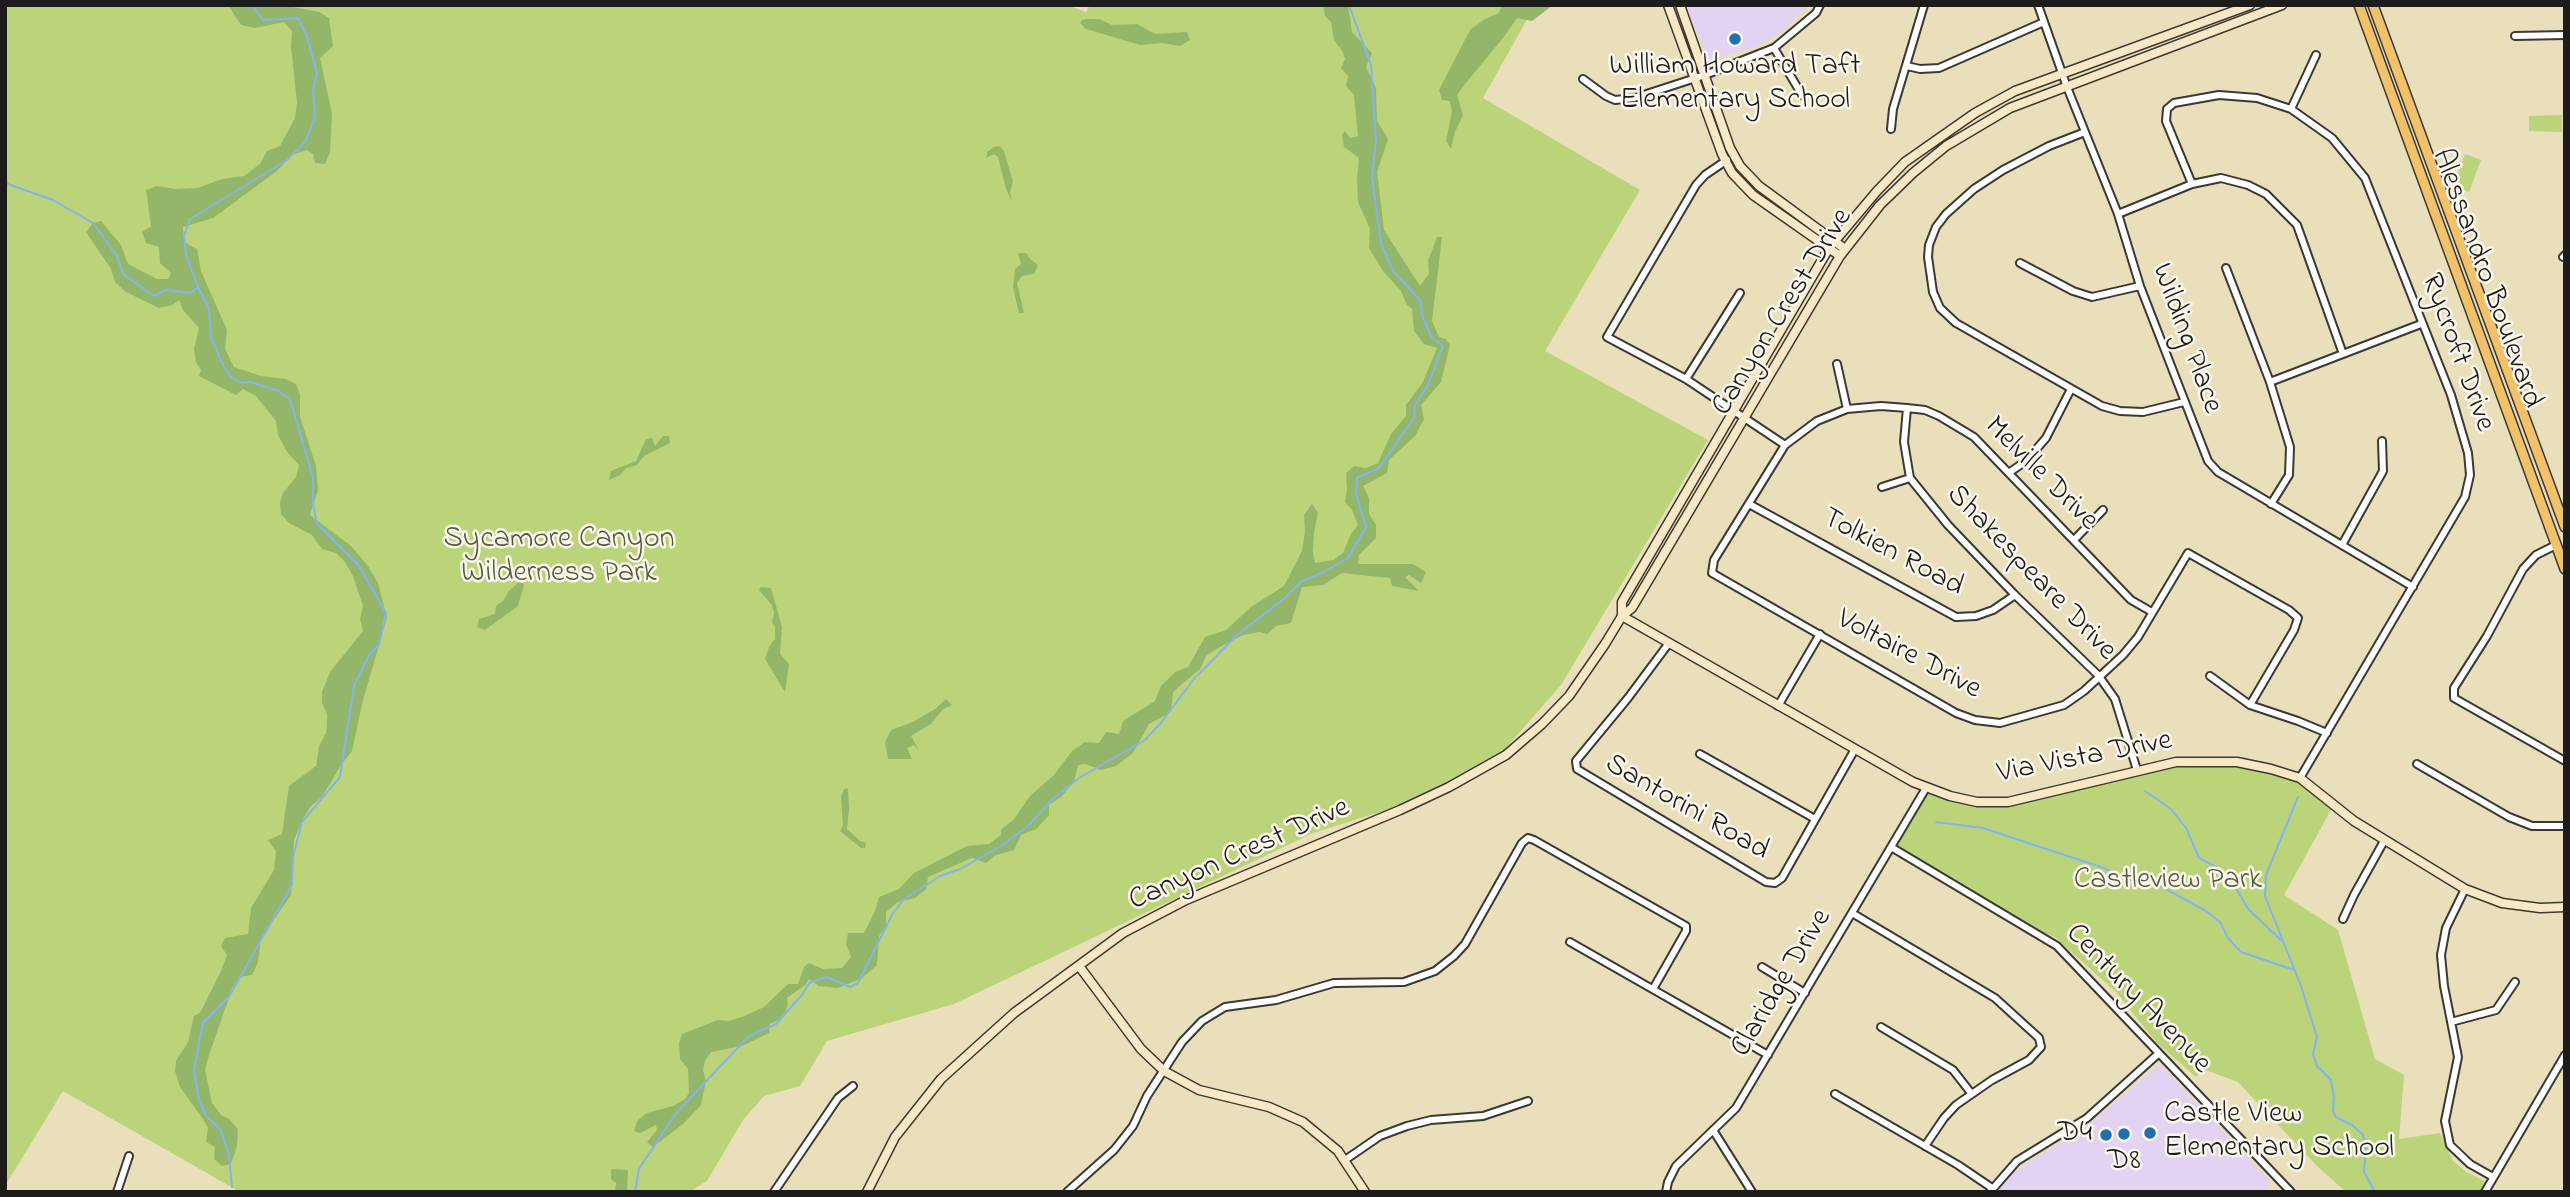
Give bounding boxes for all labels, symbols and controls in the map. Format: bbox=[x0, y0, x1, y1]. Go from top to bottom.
marker: William Howard Taft Elementary School bbox=[1727, 31, 1743, 47]
place label: William Howard Taft Elementary School bbox=[1609, 50, 1861, 120]
street label: Alessandro Boulevard bbox=[2421, 145, 2549, 413]
street label: Canyon Crest Drive bbox=[1706, 203, 1862, 423]
street label: Wilding Place bbox=[2141, 259, 2229, 419]
street label: Rycroft Drive bbox=[2411, 269, 2501, 437]
street label: Melville Drive bbox=[1975, 410, 2105, 540]
street label: Shakespeare Drive bbox=[1937, 479, 2123, 669]
street label: Tolkien Road bbox=[1815, 502, 1969, 606]
park label: Sycamore Canyon Wilderness Park bbox=[444, 523, 674, 594]
street label: Voltaire Drive bbox=[1830, 603, 1986, 709]
street label: Via Vista Drive bbox=[1995, 724, 2175, 794]
street label: Santorini Road bbox=[1598, 748, 1774, 870]
street label: Canyon Crest Drive bbox=[1124, 791, 1356, 921]
park label: Castleview Park bbox=[2074, 864, 2262, 900]
street label: Claridge Drive bbox=[1725, 903, 1841, 1065]
street label: Century Avenue bbox=[2056, 917, 2218, 1083]
place label: Castle View Elementary School bbox=[2164, 1098, 2394, 1168]
place label: D4 bbox=[2058, 1117, 2092, 1153]
marker: Castle View Elementary School bbox=[2142, 1125, 2158, 1141]
marker: D8 bbox=[2116, 1126, 2132, 1142]
marker: D4 bbox=[2098, 1127, 2114, 1143]
place label: D8 bbox=[2107, 1145, 2141, 1181]

